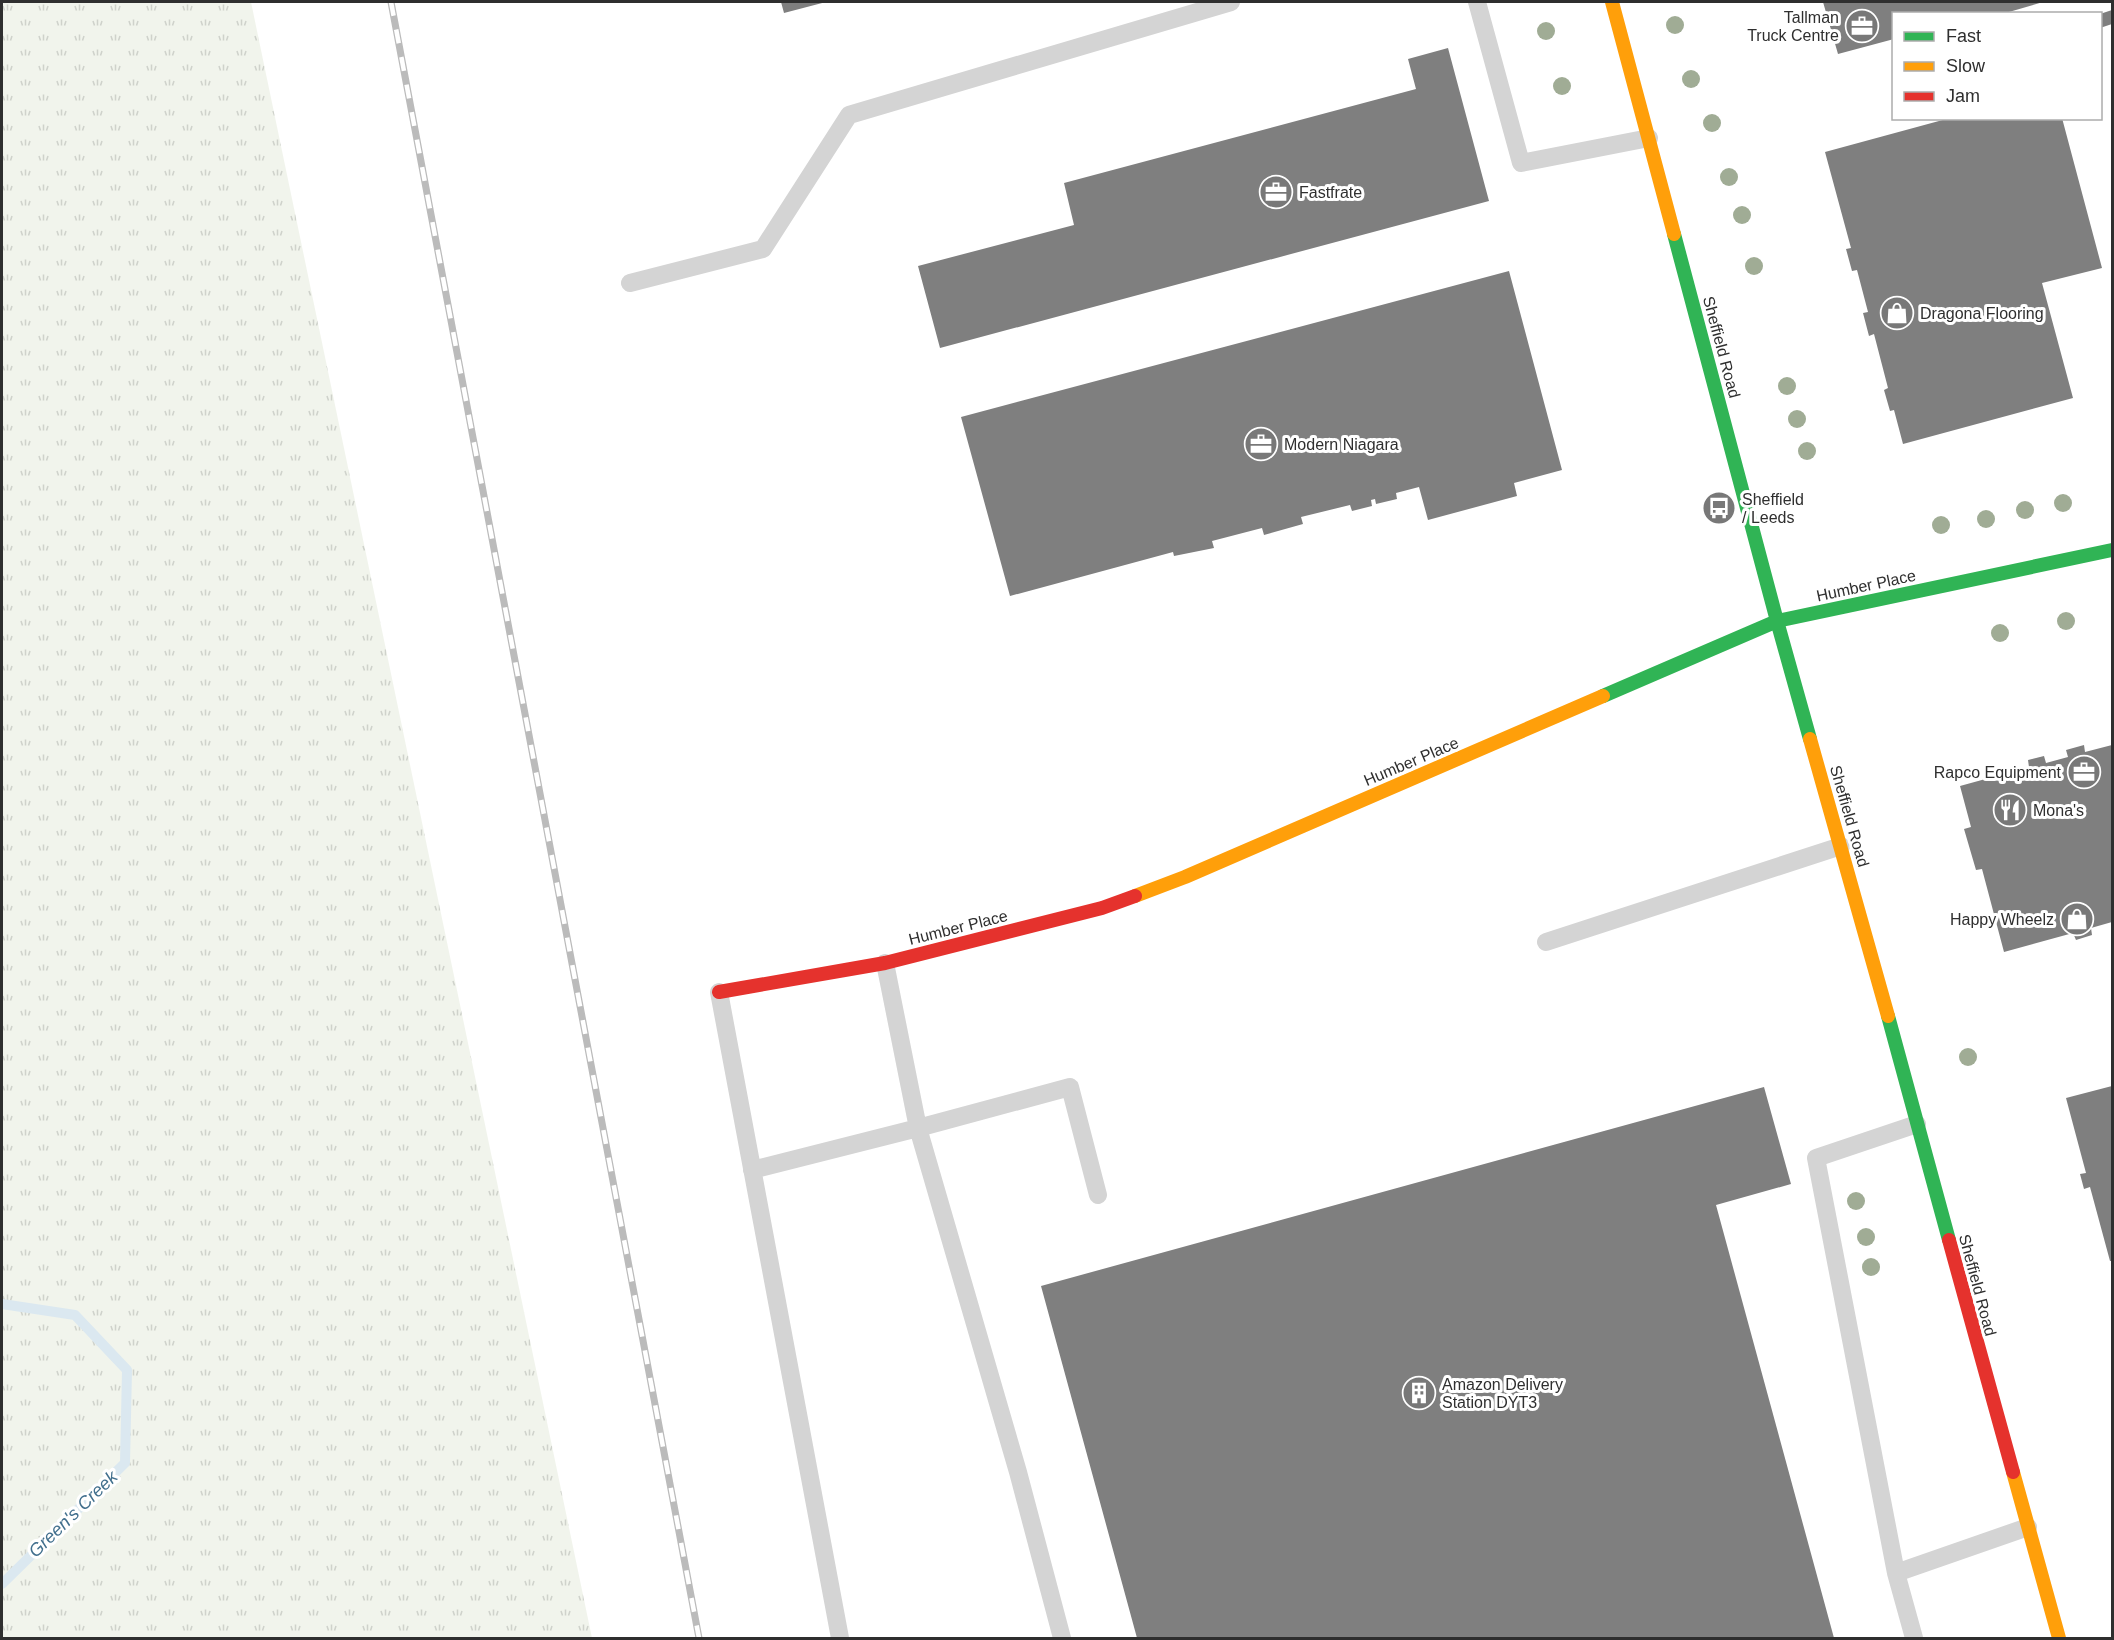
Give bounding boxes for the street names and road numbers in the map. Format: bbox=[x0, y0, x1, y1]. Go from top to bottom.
street label: Sheffield Road bbox=[1700, 294, 1743, 400]
street label: Humber Place bbox=[1815, 567, 1918, 604]
street label: Humber Place bbox=[1361, 734, 1461, 789]
street label: Sheffield Road bbox=[1827, 763, 1872, 869]
street label: Humber Place bbox=[907, 907, 1009, 948]
street label: Sheffield Road bbox=[1956, 1232, 1999, 1338]

